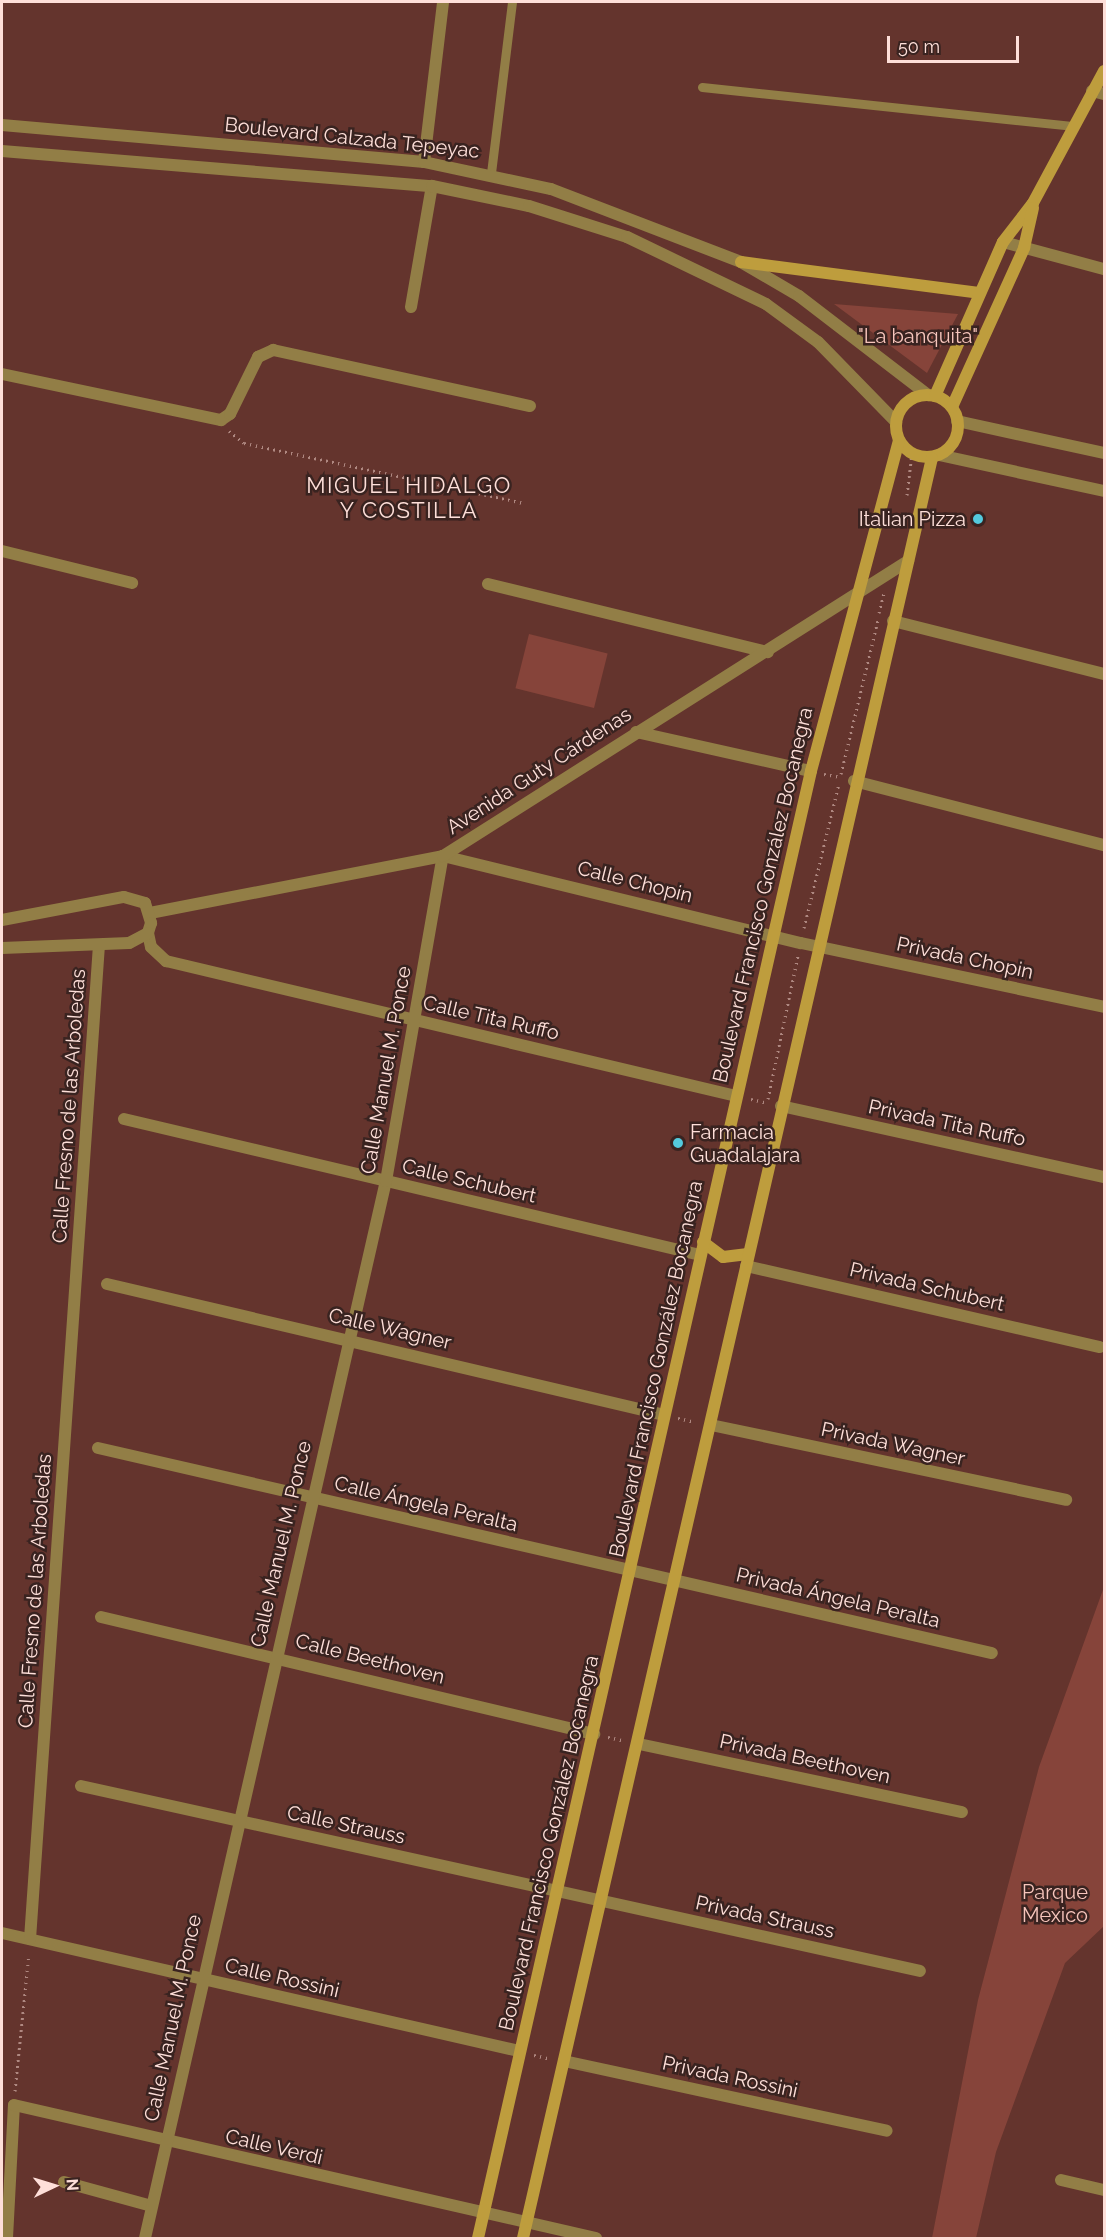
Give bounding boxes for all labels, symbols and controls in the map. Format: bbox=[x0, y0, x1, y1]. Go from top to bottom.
scale bar bbox=[890, 24, 1022, 62]
text: 50 m bbox=[898, 36, 940, 57]
street label: Boulevard Calzada Tepeyac bbox=[223, 113, 481, 163]
park label: "La banquita" bbox=[858, 324, 978, 348]
district label: MIGUEL HIDALGO Y COSTILLA bbox=[306, 472, 512, 524]
place label: Italian Pizza bbox=[859, 507, 966, 531]
marker: Italian Pizza bbox=[971, 512, 985, 526]
street label: Avenida Guty Cárdenas bbox=[442, 702, 636, 840]
street label: Boulevard Francisco González Bocanegra bbox=[708, 705, 818, 1085]
street label: Calle Chopin bbox=[575, 856, 695, 908]
street label: Privada Chopin bbox=[894, 932, 1036, 984]
street label: Calle Manuel M. Ponce bbox=[356, 964, 416, 1176]
street label: Calle Fresno de las Arboledas bbox=[47, 968, 91, 1244]
street label: Calle Tita Ruffo bbox=[420, 991, 562, 1045]
street label: Privada Tita Ruffo bbox=[866, 1095, 1028, 1151]
place label: Farmacia Guadalajara bbox=[690, 1120, 800, 1167]
marker: Farmacia Guadalajara bbox=[671, 1136, 685, 1150]
street label: Calle Schubert bbox=[400, 1154, 538, 1208]
street label: Boulevard Francisco González Bocanegra bbox=[604, 1179, 708, 1559]
street label: Privada Schubert bbox=[847, 1258, 1007, 1316]
street label: Calle Wagner bbox=[326, 1303, 454, 1355]
street label: Privada Wagner bbox=[819, 1417, 967, 1471]
street label: Calle Manuel M. Ponce bbox=[246, 1438, 316, 1650]
street label: Calle Fresno de las Arboledas bbox=[13, 1453, 57, 1729]
street label: Calle Ángela Peralta bbox=[332, 1471, 520, 1537]
street label: Privada Ángela Peralta bbox=[733, 1563, 943, 1633]
street label: Calle Beethoven bbox=[293, 1629, 447, 1689]
street label: Boulevard Francisco González Bocanegra bbox=[494, 1653, 604, 2033]
street label: Privada Beethoven bbox=[717, 1729, 893, 1789]
street label: Calle Strauss bbox=[285, 1801, 407, 1849]
park label: Parque Mexico bbox=[1022, 1880, 1088, 1927]
street label: Privada Strauss bbox=[693, 1891, 837, 1943]
street label: Calle Manuel M. Ponce bbox=[139, 1912, 207, 2124]
street label: Calle Rossini bbox=[222, 1953, 342, 2003]
street label: Privada Rossini bbox=[660, 2051, 800, 2103]
street label: Calle Verdi bbox=[223, 2124, 325, 2170]
north arrow bbox=[24, 2156, 84, 2216]
text: N bbox=[63, 2178, 82, 2191]

